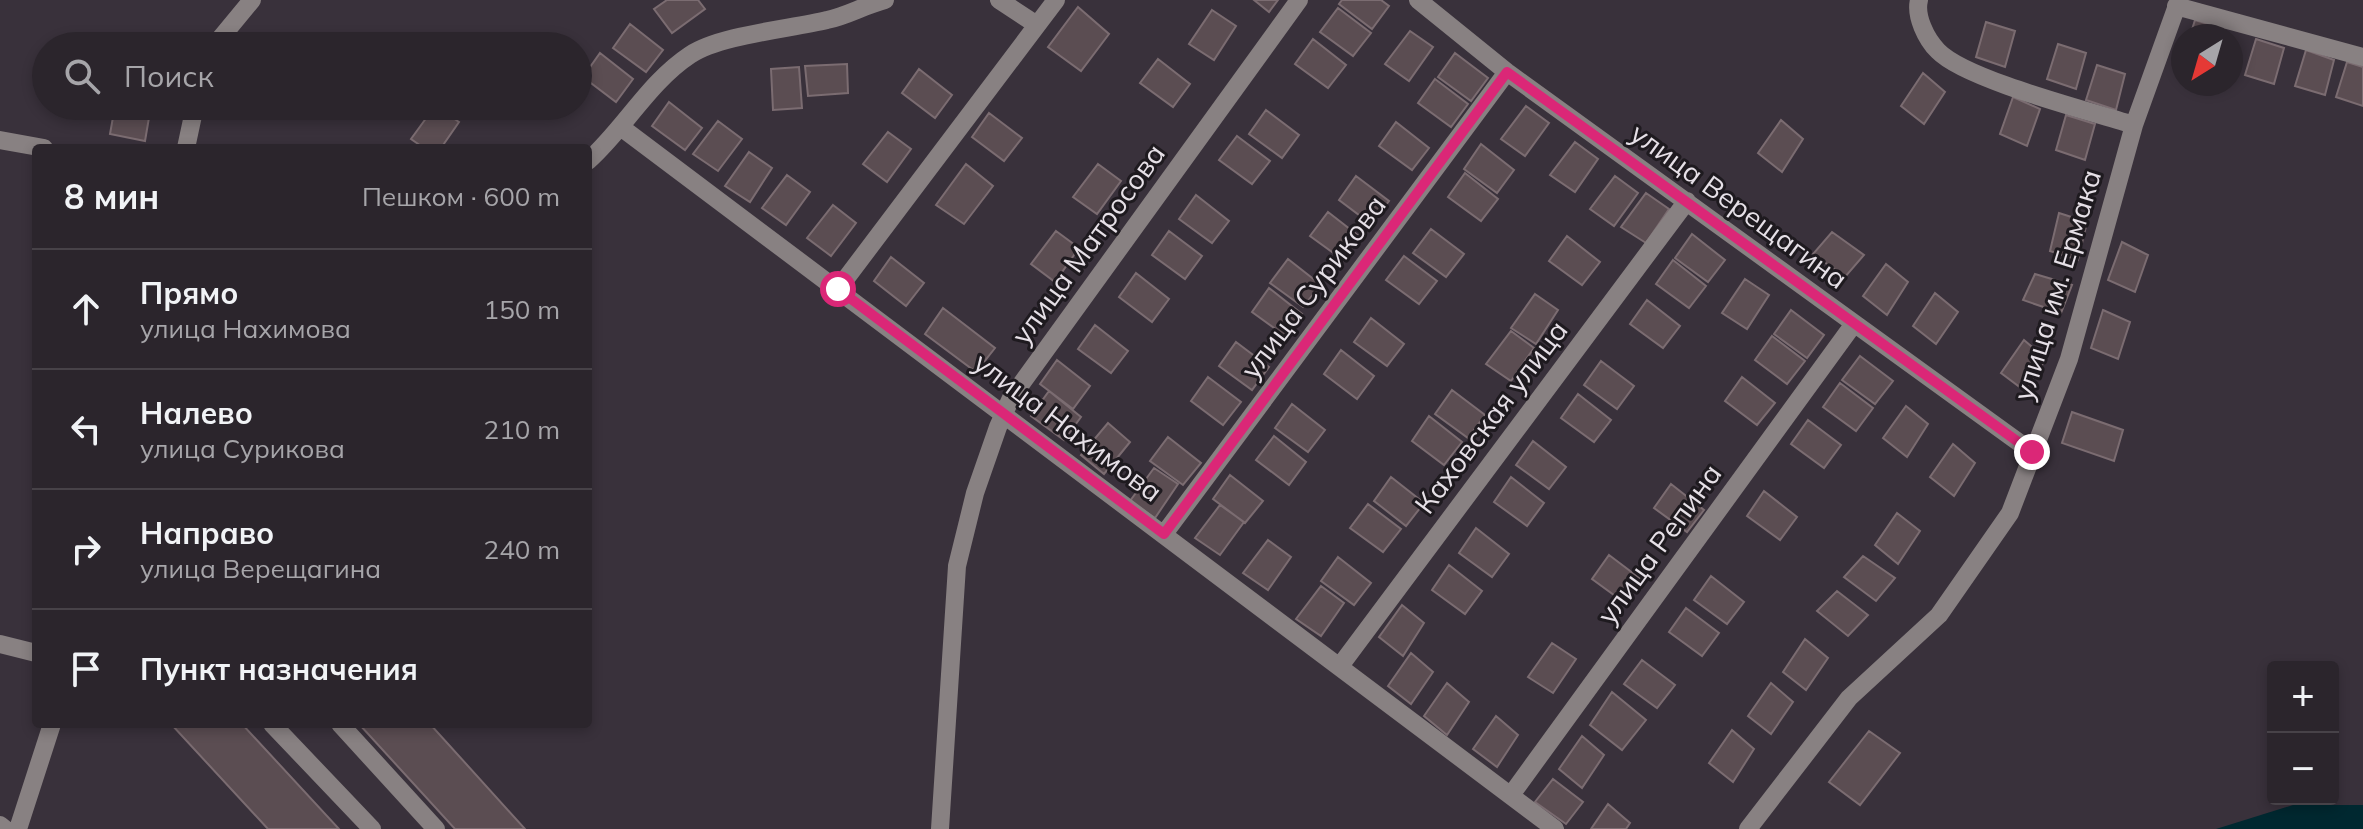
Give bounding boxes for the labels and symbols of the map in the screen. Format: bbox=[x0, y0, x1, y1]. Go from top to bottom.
north arrow bbox=[2171, 24, 2243, 96]
street label: улица Верещагина bbox=[1624, 115, 1855, 296]
street label: улица Матросова bbox=[1003, 137, 1172, 351]
street label: улица им. Ермака bbox=[2005, 165, 2108, 405]
street label: улица Сурикова bbox=[1232, 188, 1393, 385]
route start bbox=[820, 271, 856, 307]
street label: Каховская улица bbox=[1407, 313, 1575, 520]
street label: улица Нахимова bbox=[967, 344, 1170, 509]
route end bbox=[2014, 434, 2050, 470]
street label: улица Репина bbox=[1589, 457, 1728, 631]

